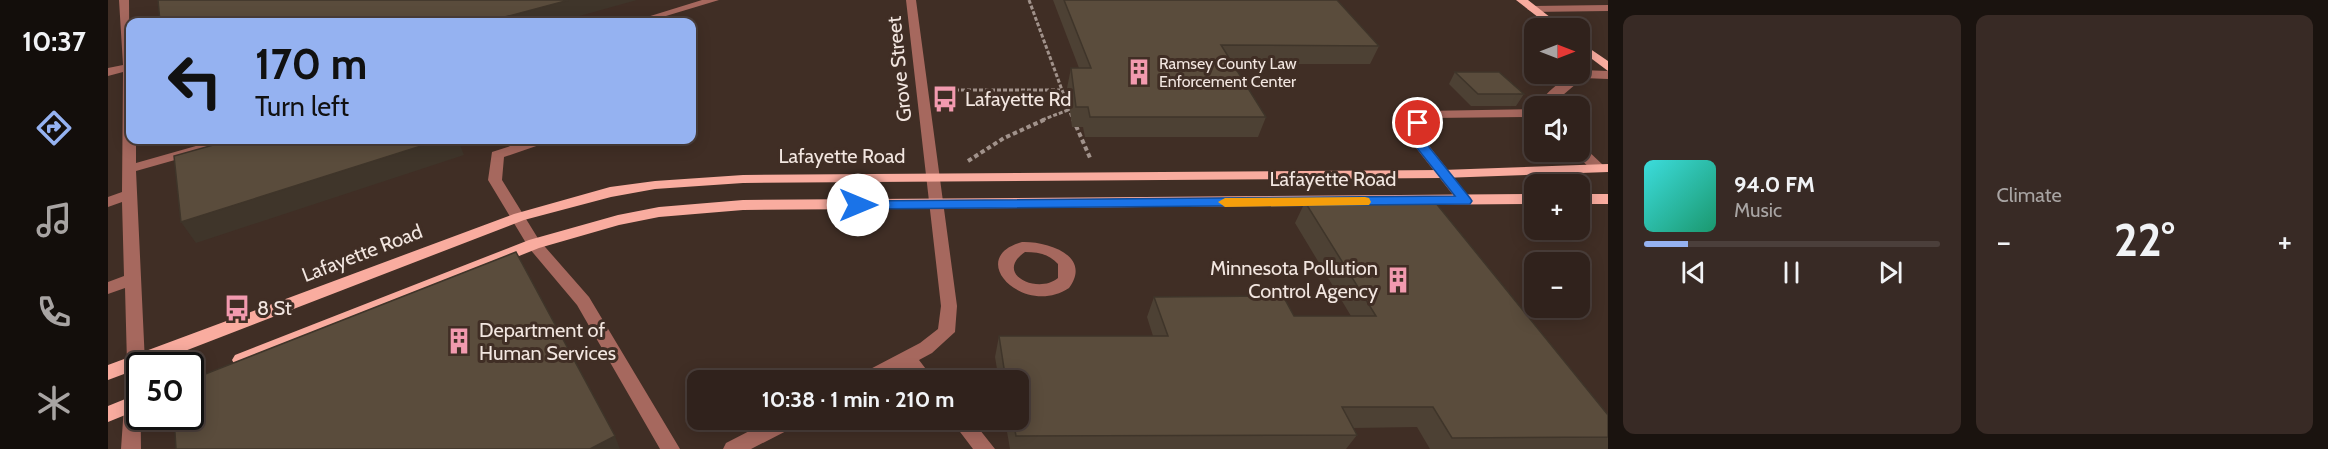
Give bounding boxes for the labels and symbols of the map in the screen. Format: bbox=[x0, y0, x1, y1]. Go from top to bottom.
street label: Grove Street bbox=[881, 15, 916, 123]
north arrow bbox=[1524, 18, 1590, 84]
place label: Ramsey County Law Enforcement Center bbox=[1159, 54, 1297, 91]
building icon: Ramsey County Law Enforcement Center bbox=[1124, 57, 1154, 87]
bus stop icon: Lafayette Rd bbox=[930, 84, 960, 114]
place label: Lafayette Rd bbox=[965, 87, 1071, 111]
pin bbox=[1392, 97, 1443, 148]
street label: Lafayette Road bbox=[779, 144, 905, 168]
street label: Lafayette Road bbox=[1270, 167, 1396, 191]
position arrow bbox=[826, 173, 890, 237]
street label: Lafayette Road bbox=[298, 219, 426, 287]
place label: Minnesota Pollution Control Agency bbox=[1210, 256, 1378, 303]
building icon: Minnesota Pollution Control Agency bbox=[1383, 265, 1413, 295]
bus stop icon: 8 St bbox=[222, 293, 252, 323]
place label: 8 St bbox=[257, 296, 292, 320]
place label: Department of Human Services bbox=[479, 318, 616, 365]
building icon: Department of Human Services bbox=[444, 326, 474, 356]
speed limit sign: 50 bbox=[126, 352, 204, 430]

